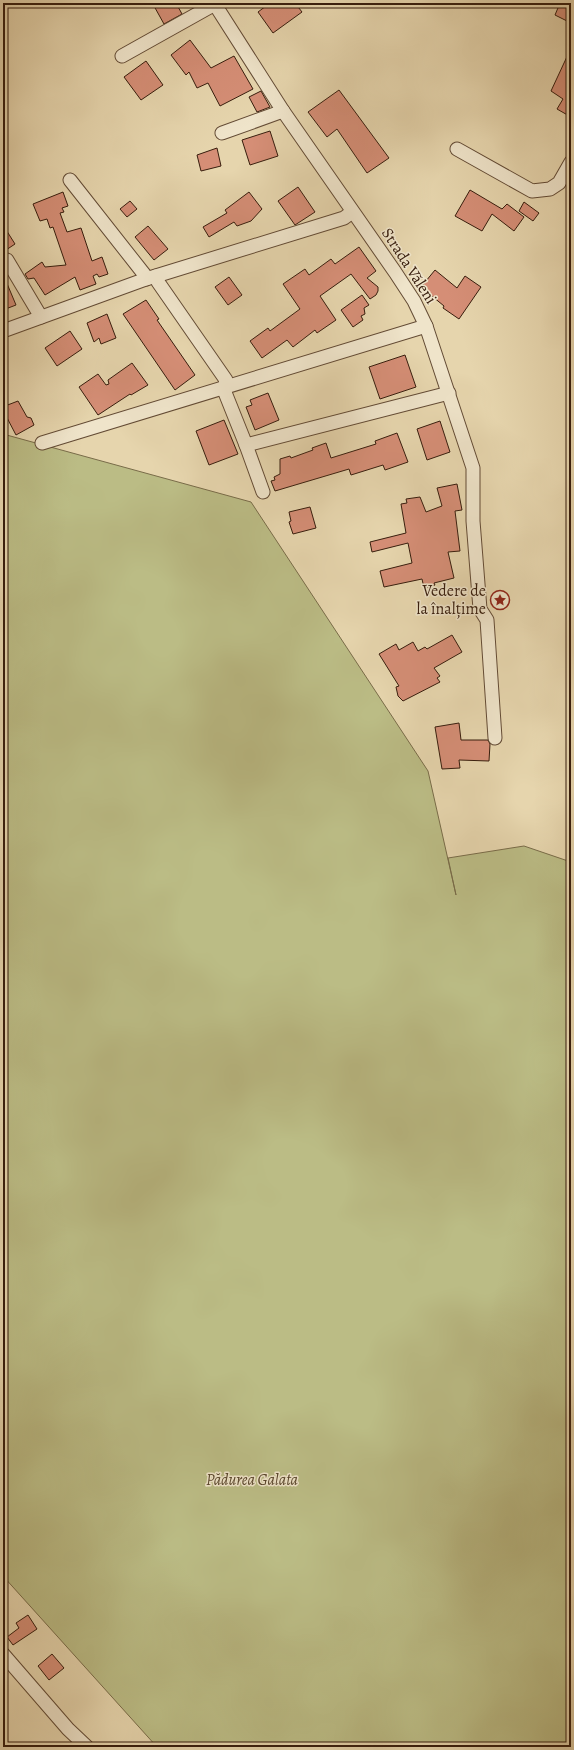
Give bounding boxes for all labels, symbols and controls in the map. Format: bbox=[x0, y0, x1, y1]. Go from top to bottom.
street label: Strada Văleni bbox=[376, 224, 442, 308]
place label: Vedere de la înalțime bbox=[417, 580, 486, 620]
place icon: Vedere de la înalțime bbox=[489, 589, 511, 611]
park label: Pădurea Galata bbox=[206, 1469, 299, 1491]

